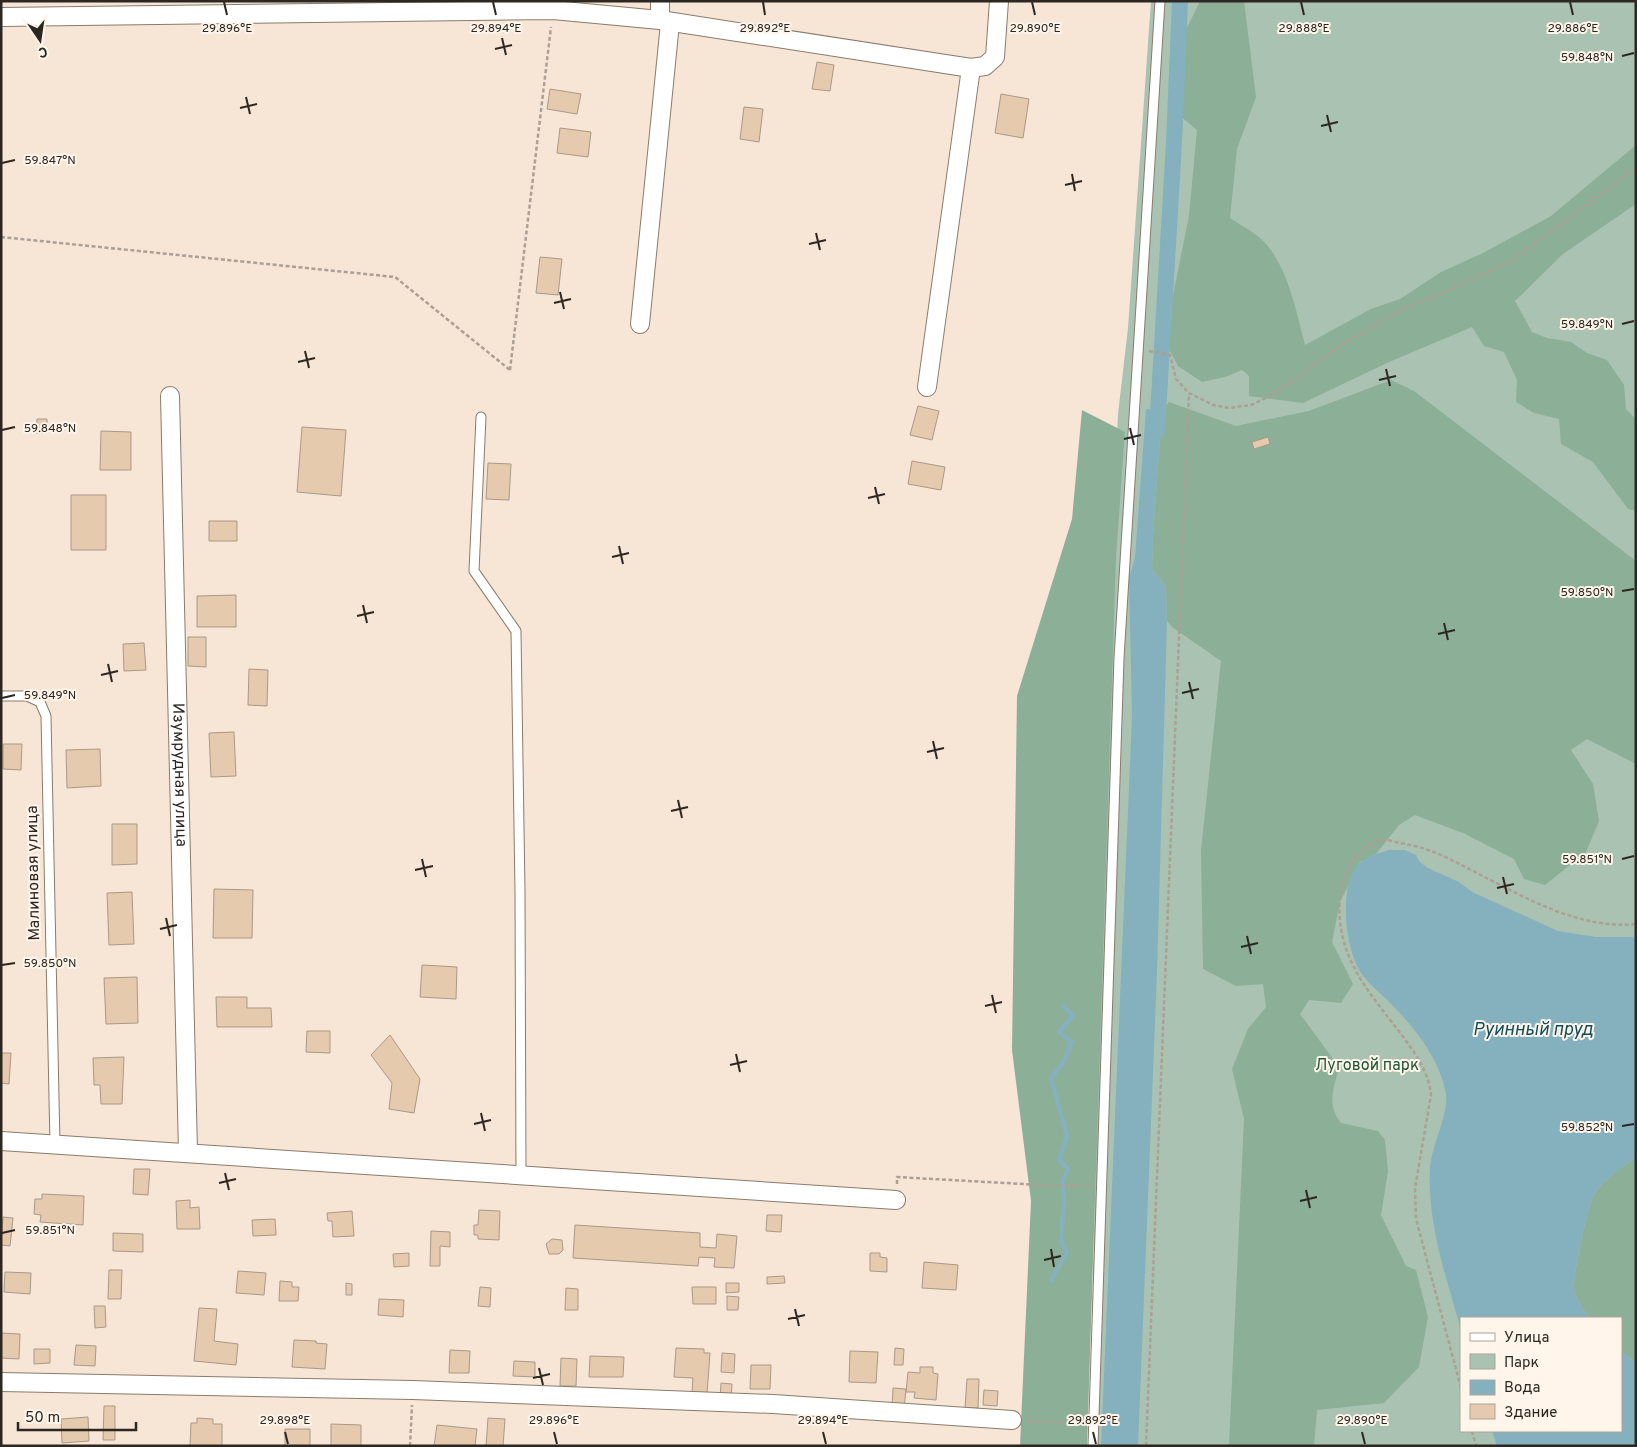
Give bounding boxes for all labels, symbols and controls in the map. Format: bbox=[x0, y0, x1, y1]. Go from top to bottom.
north arrow bbox=[15, 15, 65, 65]
text: 29.896°E bbox=[202, 21, 252, 37]
text: 29.894°E bbox=[470, 21, 522, 37]
text: 29.892°E bbox=[740, 21, 790, 37]
text: 29.890°E bbox=[1009, 21, 1061, 37]
text: 29.888°E bbox=[1278, 21, 1330, 37]
text: 29.886°E bbox=[1547, 21, 1599, 37]
text: С bbox=[36, 42, 49, 61]
text: 59.848°N bbox=[1561, 50, 1613, 66]
text: 59.847°N bbox=[24, 153, 76, 169]
text: 59.849°N bbox=[1561, 317, 1613, 333]
text: 59.848°N bbox=[24, 421, 76, 437]
text: 59.850°N bbox=[1560, 585, 1614, 601]
text: 59.849°N bbox=[24, 688, 76, 704]
street label: Изумрудная улица bbox=[167, 703, 191, 847]
street label: Малиновая улица bbox=[23, 805, 45, 941]
text: 59.851°N bbox=[1562, 852, 1612, 868]
text: 59.850°N bbox=[23, 956, 77, 972]
water label: Руинный пруд bbox=[1473, 1019, 1593, 1042]
park label: Луговой парк bbox=[1315, 1056, 1419, 1076]
text: 59.852°N bbox=[1561, 1120, 1613, 1136]
text: 59.851°N bbox=[25, 1223, 75, 1239]
legend bbox=[1460, 1317, 1622, 1432]
text: Улица bbox=[1504, 1329, 1549, 1348]
text: Парк bbox=[1504, 1354, 1539, 1373]
text: Вода bbox=[1504, 1379, 1540, 1398]
scale bar bbox=[18, 1400, 135, 1432]
text: Здание bbox=[1504, 1404, 1557, 1423]
text: 50 m bbox=[25, 1409, 60, 1428]
text: 29.898°E bbox=[260, 1413, 310, 1429]
text: 29.896°E bbox=[529, 1413, 579, 1429]
text: 29.894°E bbox=[797, 1413, 849, 1429]
text: 29.892°E bbox=[1068, 1413, 1118, 1429]
text: 29.890°E bbox=[1336, 1413, 1388, 1429]

